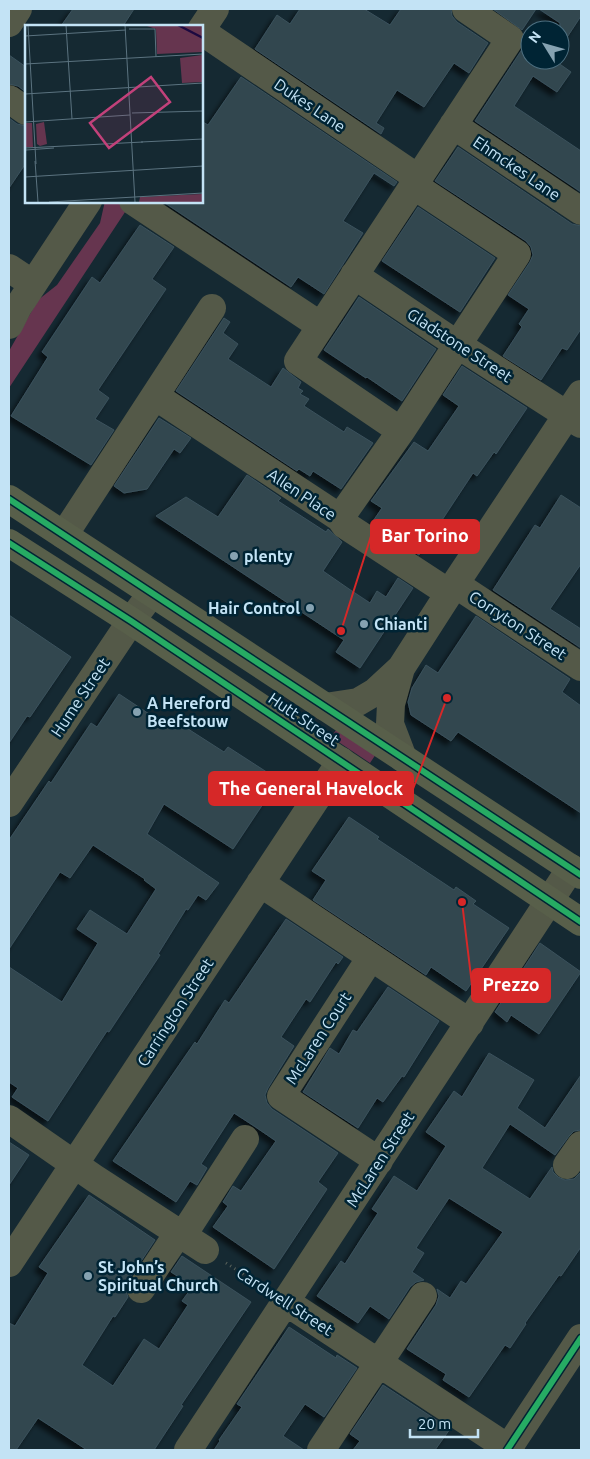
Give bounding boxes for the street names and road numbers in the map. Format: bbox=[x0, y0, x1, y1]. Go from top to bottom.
street label: Dukes Lane bbox=[271, 75, 349, 135]
street label: Ehmckes Lane bbox=[470, 132, 564, 204]
street label: Gladstone Street bbox=[404, 304, 516, 386]
street label: Allen Place bbox=[264, 465, 340, 523]
street label: Corryton Street bbox=[466, 587, 571, 664]
street label: Hume Street bbox=[47, 654, 113, 740]
street label: Hutt Street bbox=[265, 689, 343, 750]
street label: Carrington Street bbox=[133, 954, 217, 1070]
street label: McLaren Court bbox=[282, 988, 355, 1087]
street label: McLaren Street bbox=[342, 1107, 418, 1210]
street label: Cardwell Street bbox=[233, 1263, 337, 1339]

